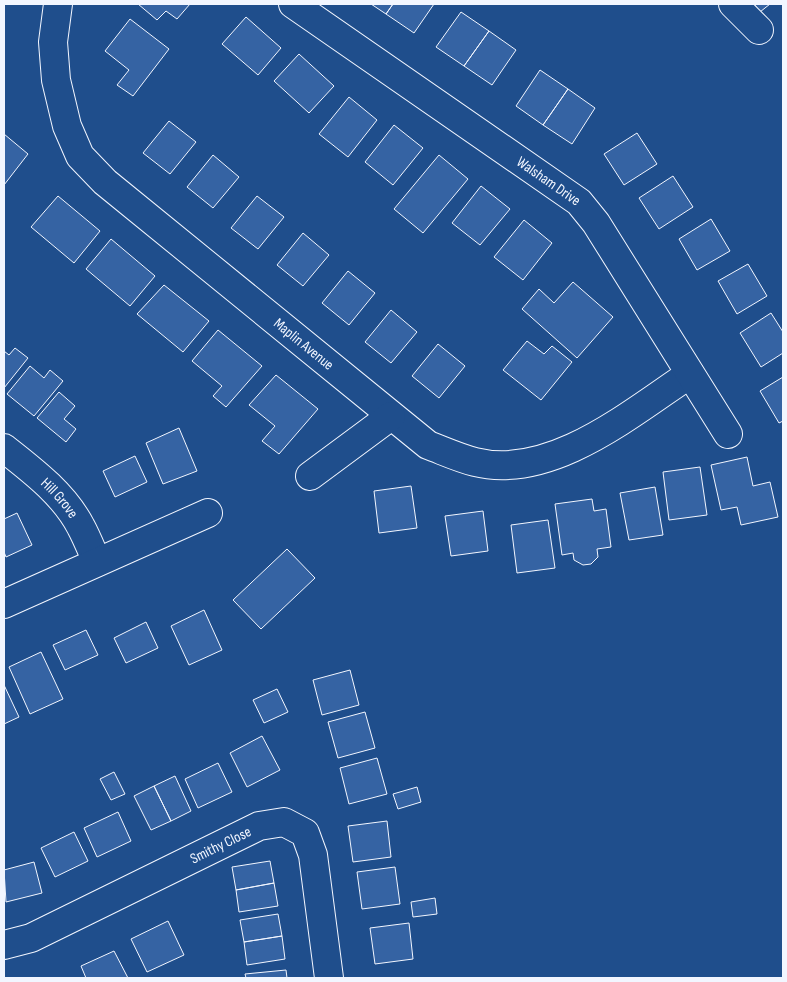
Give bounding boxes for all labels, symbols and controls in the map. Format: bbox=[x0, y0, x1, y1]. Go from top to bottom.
street label: Walsham Drive bbox=[513, 152, 584, 210]
street label: Maplin Avenue bbox=[270, 314, 338, 374]
street label: Hill Grove bbox=[37, 473, 83, 522]
street label: Smithy Close bbox=[187, 822, 254, 868]

